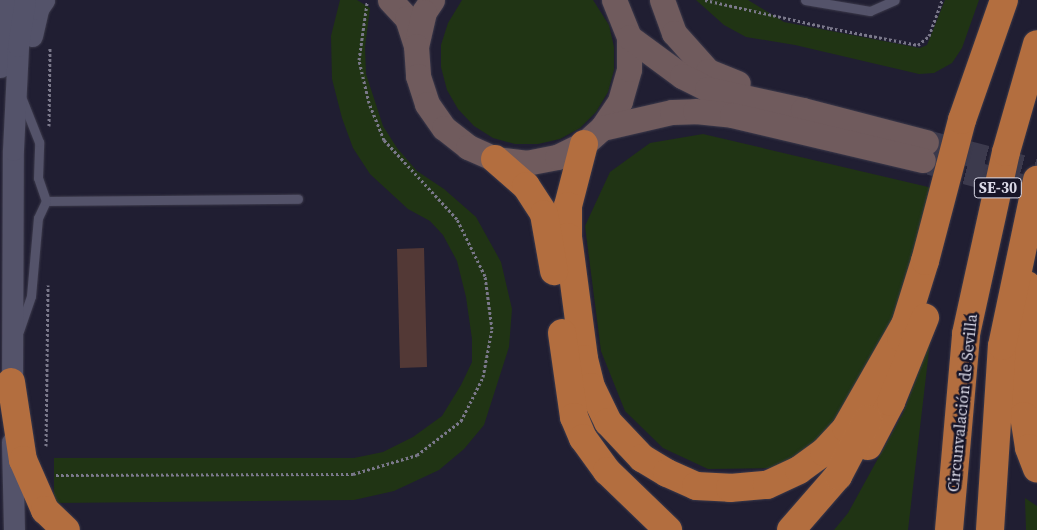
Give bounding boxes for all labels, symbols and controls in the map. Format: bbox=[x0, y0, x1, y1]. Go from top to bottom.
road number: SE-30 bbox=[973, 176, 1023, 200]
street label: Circunvalación de Sevilla bbox=[943, 313, 981, 493]

